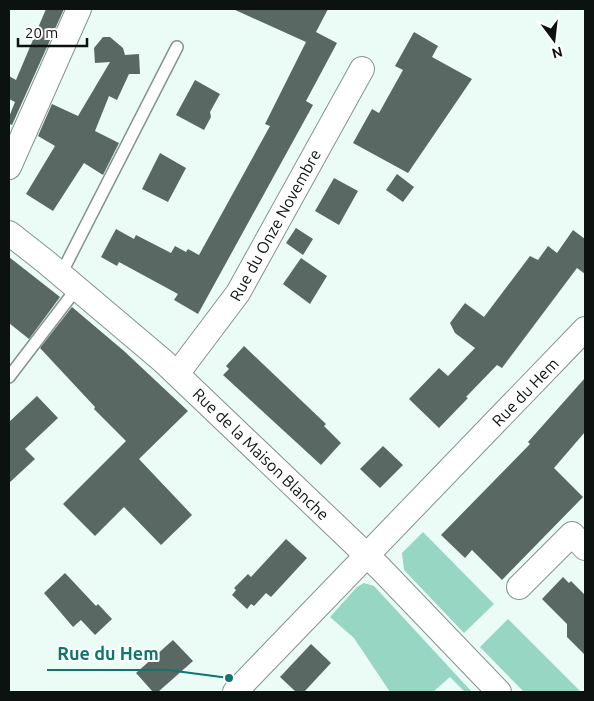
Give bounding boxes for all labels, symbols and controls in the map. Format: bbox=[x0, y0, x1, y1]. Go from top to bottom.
scale bar bbox=[18, 15, 86, 47]
north arrow bbox=[529, 15, 579, 65]
text: 20 m bbox=[25, 24, 58, 41]
text: N bbox=[550, 43, 564, 62]
street label: Rue du Onze Novembre bbox=[226, 146, 324, 304]
street label: Rue du Hem bbox=[488, 354, 562, 430]
street label: Rue de la Maison Blanche bbox=[189, 384, 333, 524]
callout: Rue du Hem bbox=[47, 637, 168, 670]
text: Rue du Hem bbox=[57, 643, 159, 663]

